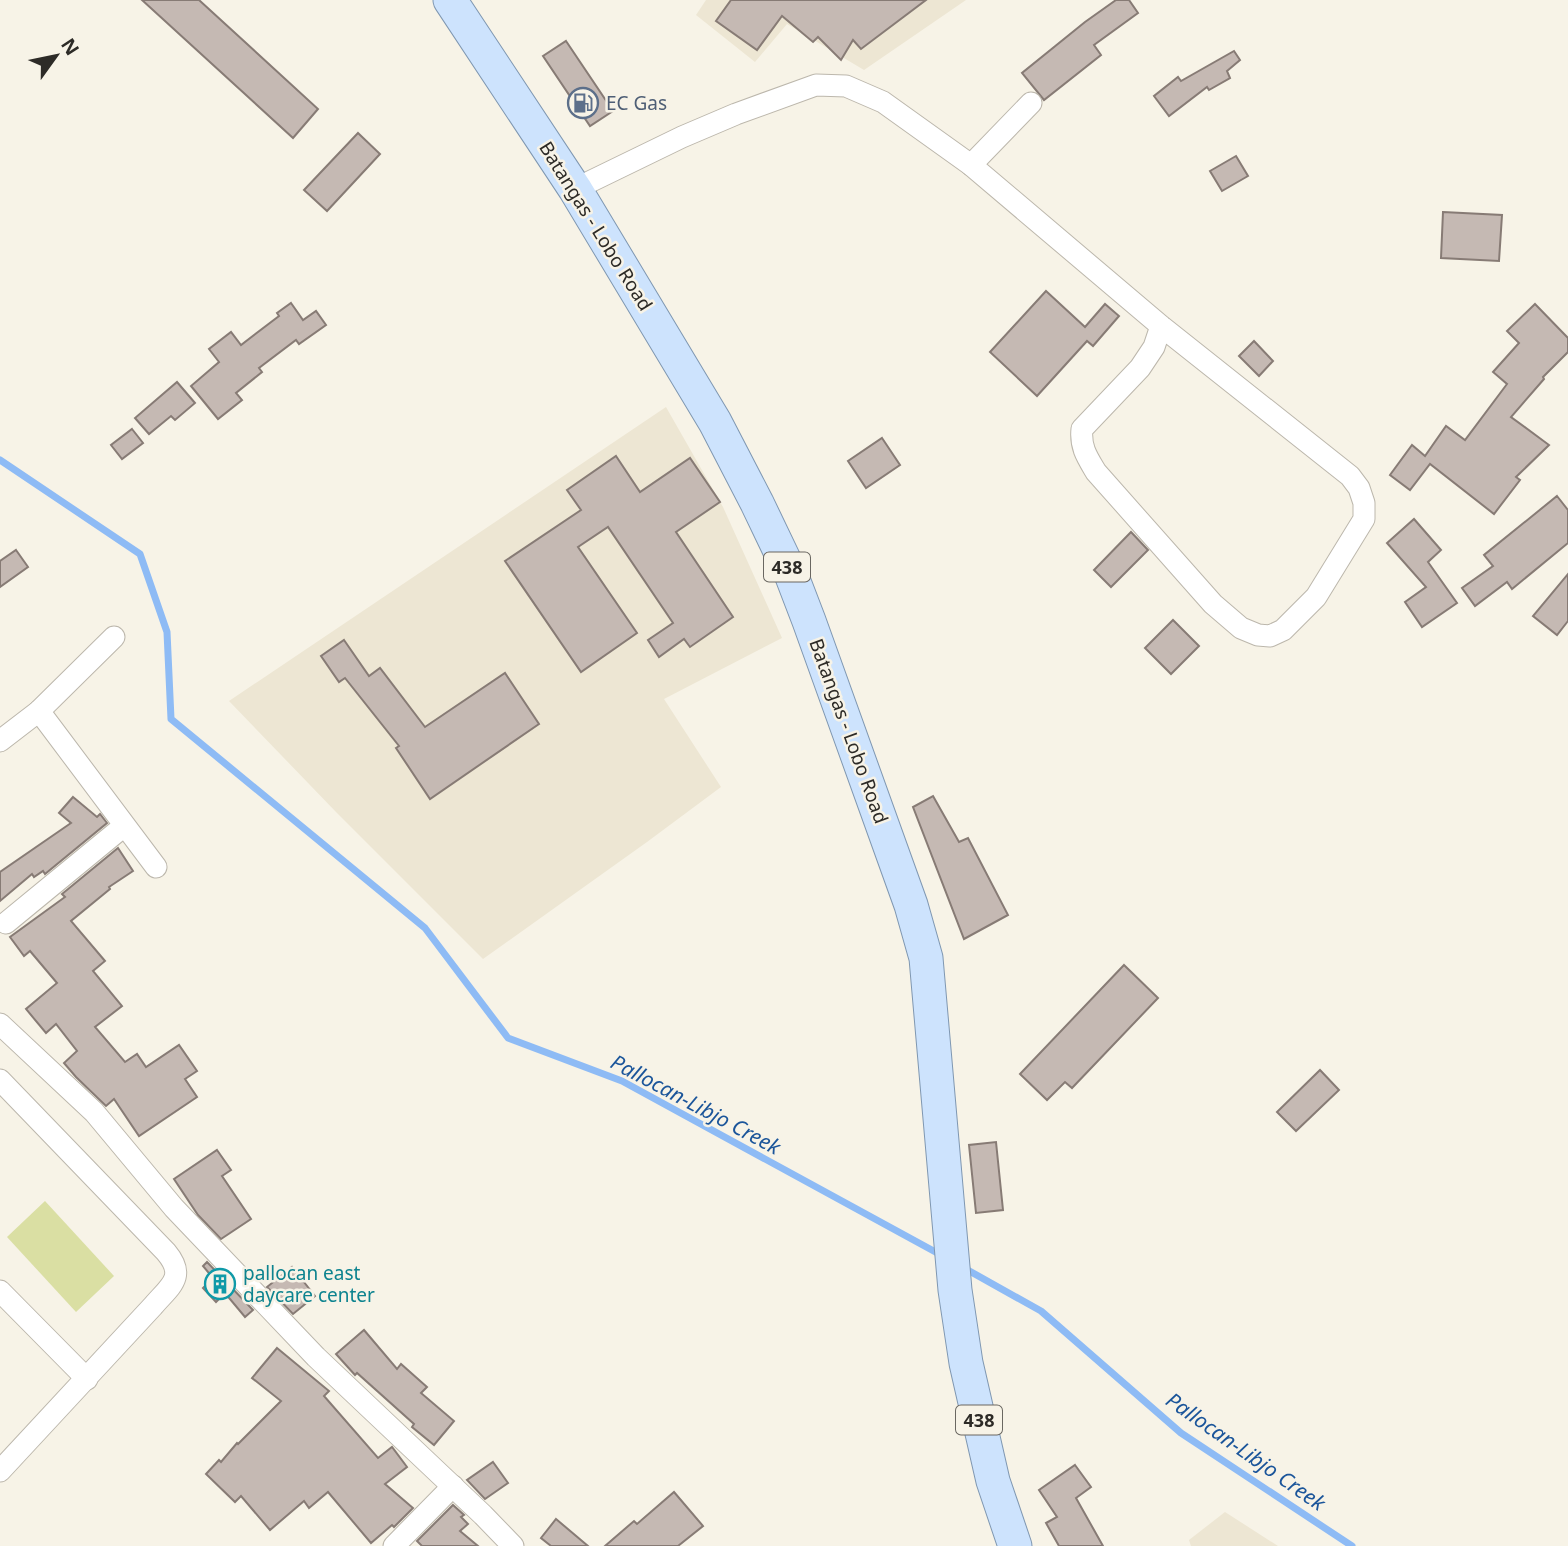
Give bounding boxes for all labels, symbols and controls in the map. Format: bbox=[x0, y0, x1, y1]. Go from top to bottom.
north arrow bbox=[21, 21, 91, 91]
text: N bbox=[55, 33, 85, 60]
fuel station icon: EC Gas bbox=[566, 86, 600, 120]
place label: EC Gas bbox=[606, 90, 667, 116]
street label: Batangas - Lobo Road bbox=[533, 136, 659, 316]
road number: 438 bbox=[764, 552, 810, 582]
street label: Batangas - Lobo Road bbox=[803, 635, 895, 827]
water label: Pallocan-Libjo Creek bbox=[606, 1047, 787, 1161]
place label: pallocan east daycare center bbox=[243, 1260, 375, 1308]
building icon: pallocan east daycare center bbox=[203, 1267, 237, 1301]
water label: Pallocan-Libjo Creek bbox=[1161, 1385, 1333, 1517]
road number: 438 bbox=[956, 1406, 1002, 1434]

